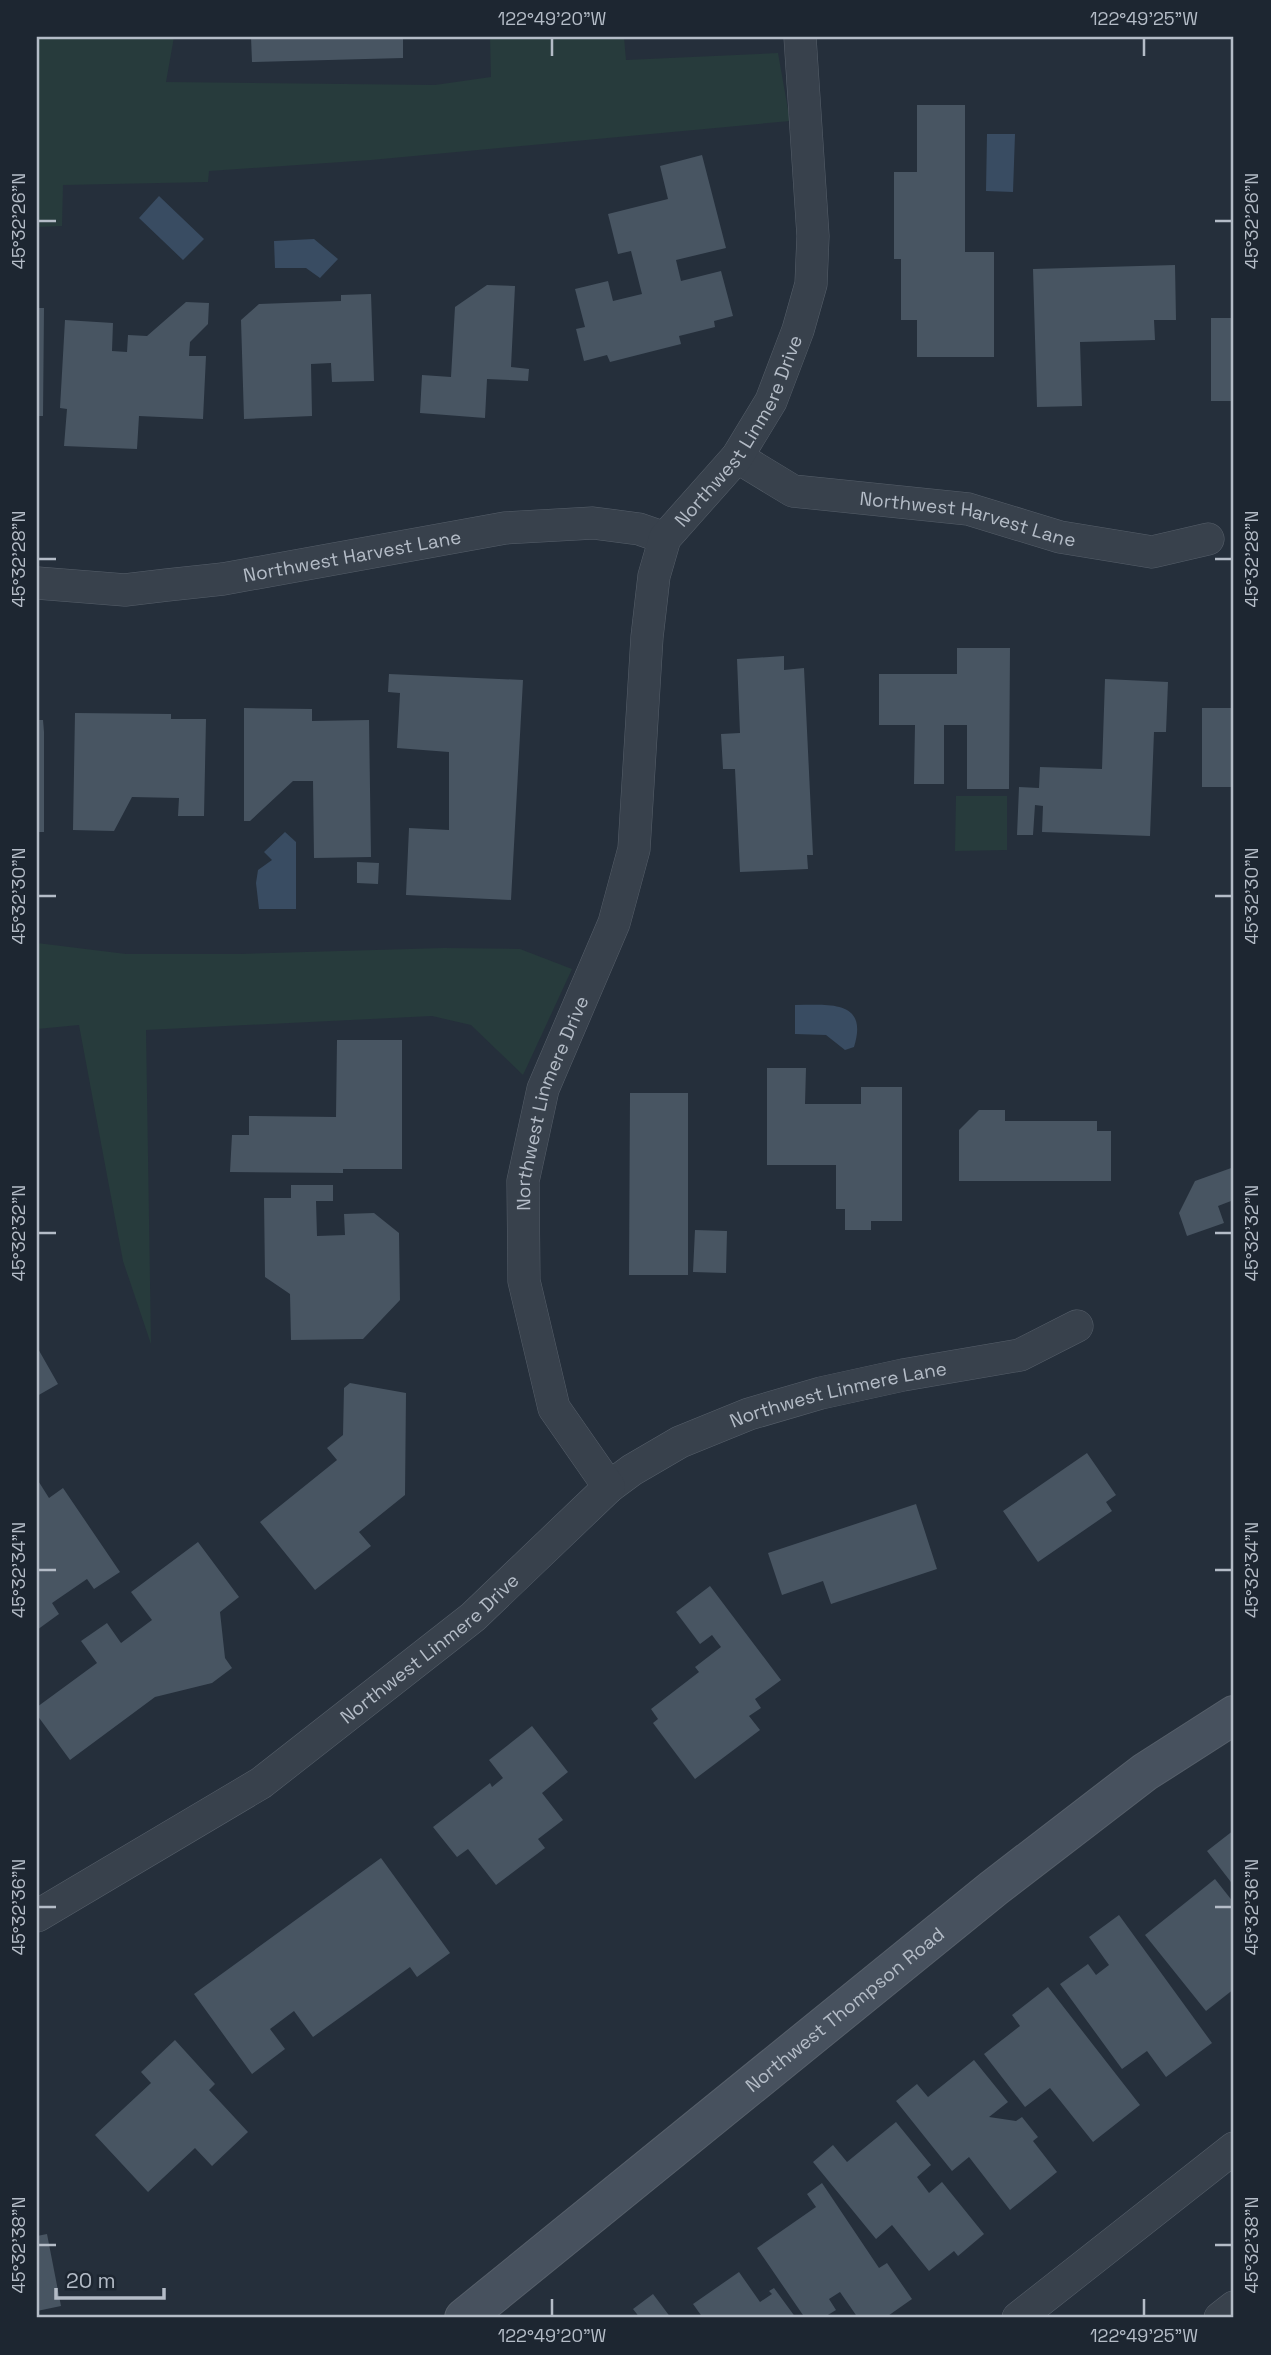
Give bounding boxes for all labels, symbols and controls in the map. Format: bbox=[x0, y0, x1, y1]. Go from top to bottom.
text: 122°49'20"W bbox=[498, 7, 607, 30]
text: 122°49'25"W bbox=[1090, 7, 1198, 30]
text: 45°32'26"N bbox=[7, 173, 30, 269]
text: 45°32'26"N bbox=[1240, 173, 1263, 269]
street label: Northwest Linmere Drive bbox=[669, 331, 808, 532]
street label: Northwest Harvest Lane bbox=[858, 485, 1078, 552]
text: 45°32'28"N bbox=[7, 511, 30, 607]
text: 45°32'28"N bbox=[1240, 511, 1263, 607]
street label: Northwest Harvest Lane bbox=[241, 524, 463, 588]
text: 45°32'30"N bbox=[7, 847, 30, 945]
text: 45°32'30"N bbox=[1240, 847, 1263, 945]
street label: Northwest Linmere Drive bbox=[510, 992, 594, 1211]
text: 45°32'32"N bbox=[7, 1185, 30, 1281]
text: 45°32'32"N bbox=[1240, 1185, 1263, 1281]
street label: Northwest Linmere Lane bbox=[726, 1355, 948, 1433]
text: 45°32'34"N bbox=[7, 1522, 30, 1618]
text: 45°32'34"N bbox=[1240, 1522, 1263, 1618]
street label: Northwest Linmere Drive bbox=[335, 1568, 524, 1729]
text: 45°32'36"N bbox=[7, 1859, 30, 1955]
text: 45°32'36"N bbox=[1240, 1859, 1263, 1955]
street label: Northwest Thompson Road bbox=[740, 1921, 949, 2098]
text: 45°32'38"N bbox=[7, 2197, 30, 2293]
text: 45°32'38"N bbox=[1240, 2197, 1263, 2293]
scale bar bbox=[56, 2257, 164, 2301]
text: 20 m bbox=[66, 2267, 116, 2294]
text: 122°49'20"W bbox=[498, 2324, 607, 2347]
text: 122°49'25"W bbox=[1090, 2324, 1198, 2347]

